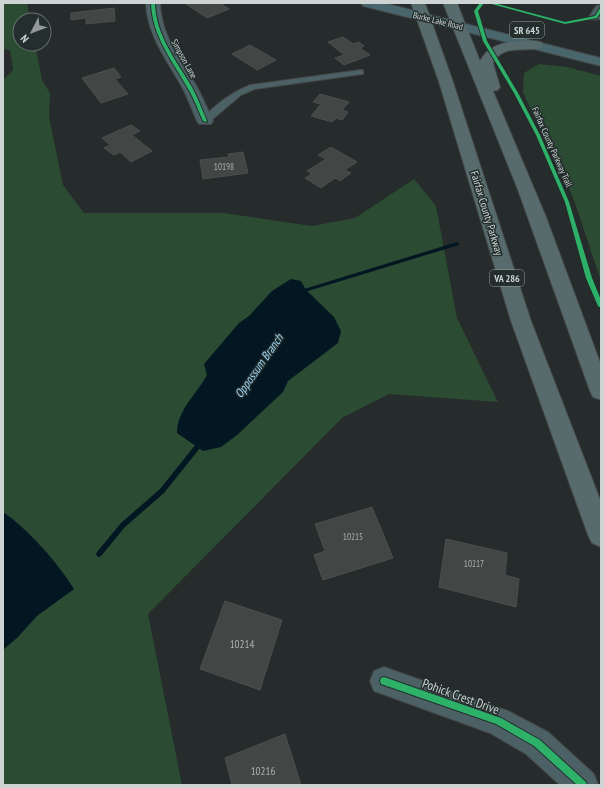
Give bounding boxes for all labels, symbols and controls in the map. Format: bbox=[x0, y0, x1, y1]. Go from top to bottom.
street label: Burke Lake Road bbox=[412, 9, 464, 32]
north arrow bbox=[12, 12, 52, 52]
road number: SR 645 bbox=[510, 22, 544, 38]
text: N bbox=[17, 32, 32, 46]
street label: Simpson Lane bbox=[169, 37, 200, 81]
street label: Fairfax County Parkway Trail bbox=[530, 105, 575, 189]
house number: 10198 bbox=[214, 161, 234, 172]
street label: Fairfax County Parkway bbox=[467, 169, 507, 258]
road number: VA 286 bbox=[490, 270, 524, 286]
water label: Oppossum Branch bbox=[231, 330, 286, 401]
house number: 10215 bbox=[343, 531, 363, 542]
house number: 10217 bbox=[464, 558, 484, 569]
house number: 10214 bbox=[230, 637, 254, 651]
street label: Pohick Crest Drive bbox=[420, 675, 502, 718]
house number: 10216 bbox=[251, 764, 275, 778]

